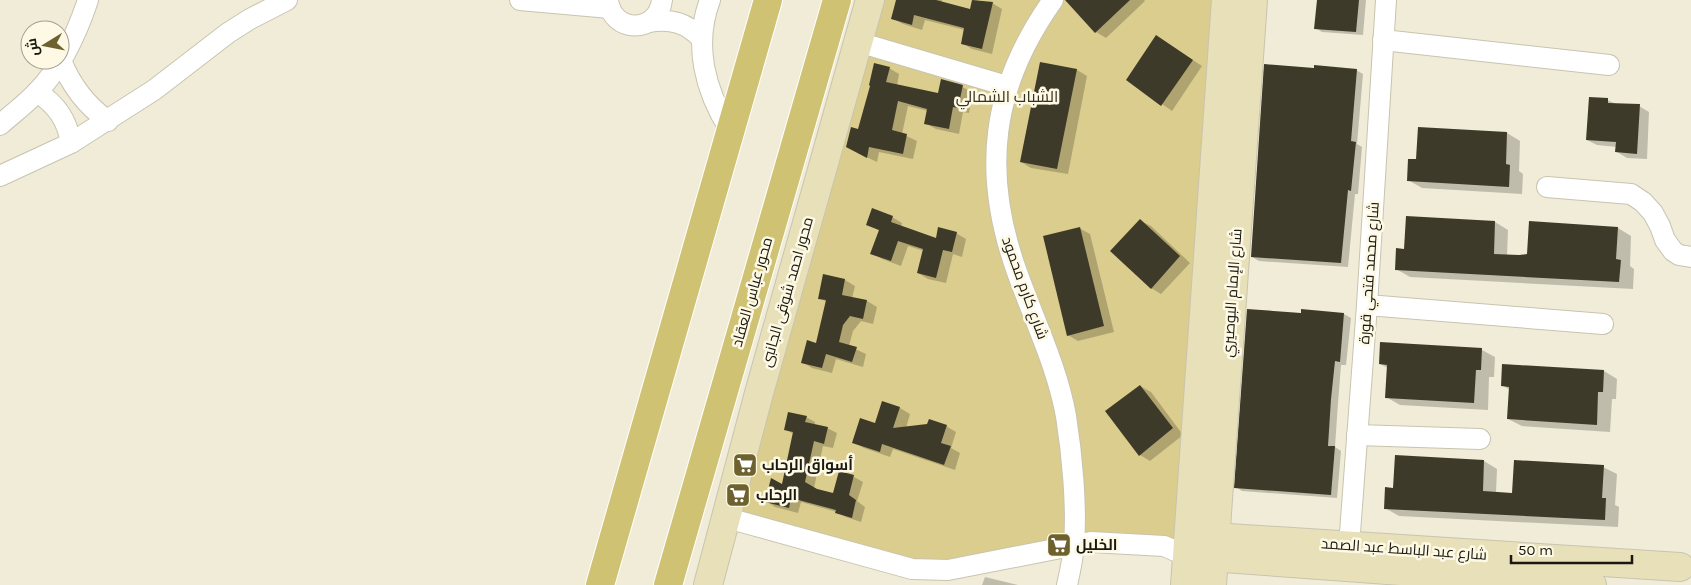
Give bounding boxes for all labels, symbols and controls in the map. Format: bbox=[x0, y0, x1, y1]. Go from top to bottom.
north arrow bbox=[20, 20, 70, 70]
text: ش bbox=[23, 37, 43, 57]
district label: الشباب الشمالي bbox=[956, 87, 1058, 110]
street label: شارع محمد فتحي قورة bbox=[1355, 201, 1386, 345]
street label: محور احمد شوقى الجانبى bbox=[757, 215, 818, 369]
street label: شارع الإمام البوصيري bbox=[1219, 228, 1248, 358]
street label: شارع كارم محمود bbox=[996, 234, 1052, 343]
street label: محور عباس العقاد bbox=[728, 235, 777, 349]
supermarket icon: أسواق الرحاب bbox=[732, 452, 758, 478]
place label: أسواق الرحاب bbox=[762, 455, 853, 474]
supermarket icon: الرحاب bbox=[725, 482, 751, 508]
place label: الرحاب bbox=[756, 486, 797, 504]
supermarket icon: الخليل bbox=[1046, 532, 1072, 558]
scale bar bbox=[1511, 532, 1632, 564]
street label: شارع عبد الباسط عبد الصمد bbox=[1320, 534, 1488, 566]
place label: الخليل bbox=[1076, 536, 1117, 554]
text: 50 m bbox=[1518, 541, 1553, 559]

